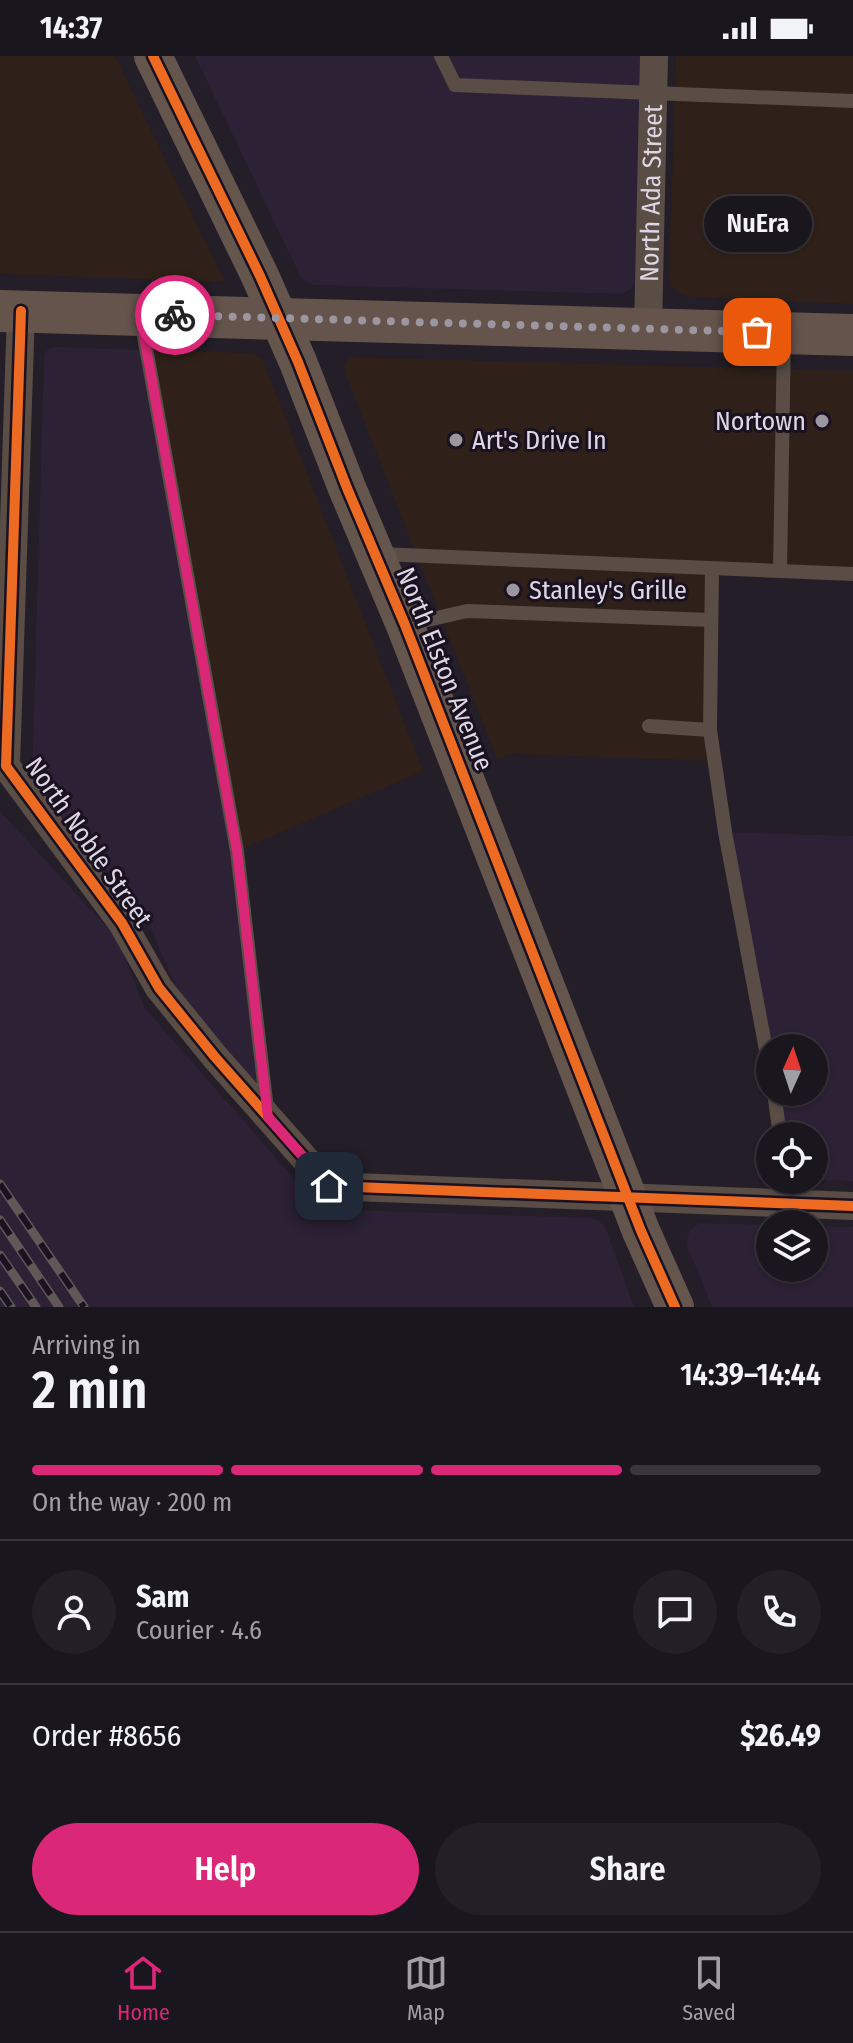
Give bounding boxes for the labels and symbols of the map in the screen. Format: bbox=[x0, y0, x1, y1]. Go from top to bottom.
street label: North Ada Street bbox=[634, 104, 669, 282]
callout: NuEra bbox=[703, 196, 811, 252]
courier bbox=[135, 275, 215, 355]
pin bbox=[723, 298, 791, 366]
place label: Nortown bbox=[715, 406, 806, 437]
marker: Nortown bbox=[813, 412, 831, 430]
place label: Art's Drive In bbox=[472, 425, 607, 456]
marker: Art's Drive In bbox=[447, 431, 465, 449]
street label: North Elston Avenue bbox=[390, 563, 499, 775]
place label: Stanley's Grille bbox=[529, 575, 687, 606]
marker: Stanley's Grille bbox=[504, 581, 522, 599]
street label: North Noble Street bbox=[19, 752, 159, 933]
north arrow bbox=[756, 1034, 828, 1106]
pin bbox=[295, 1152, 363, 1220]

